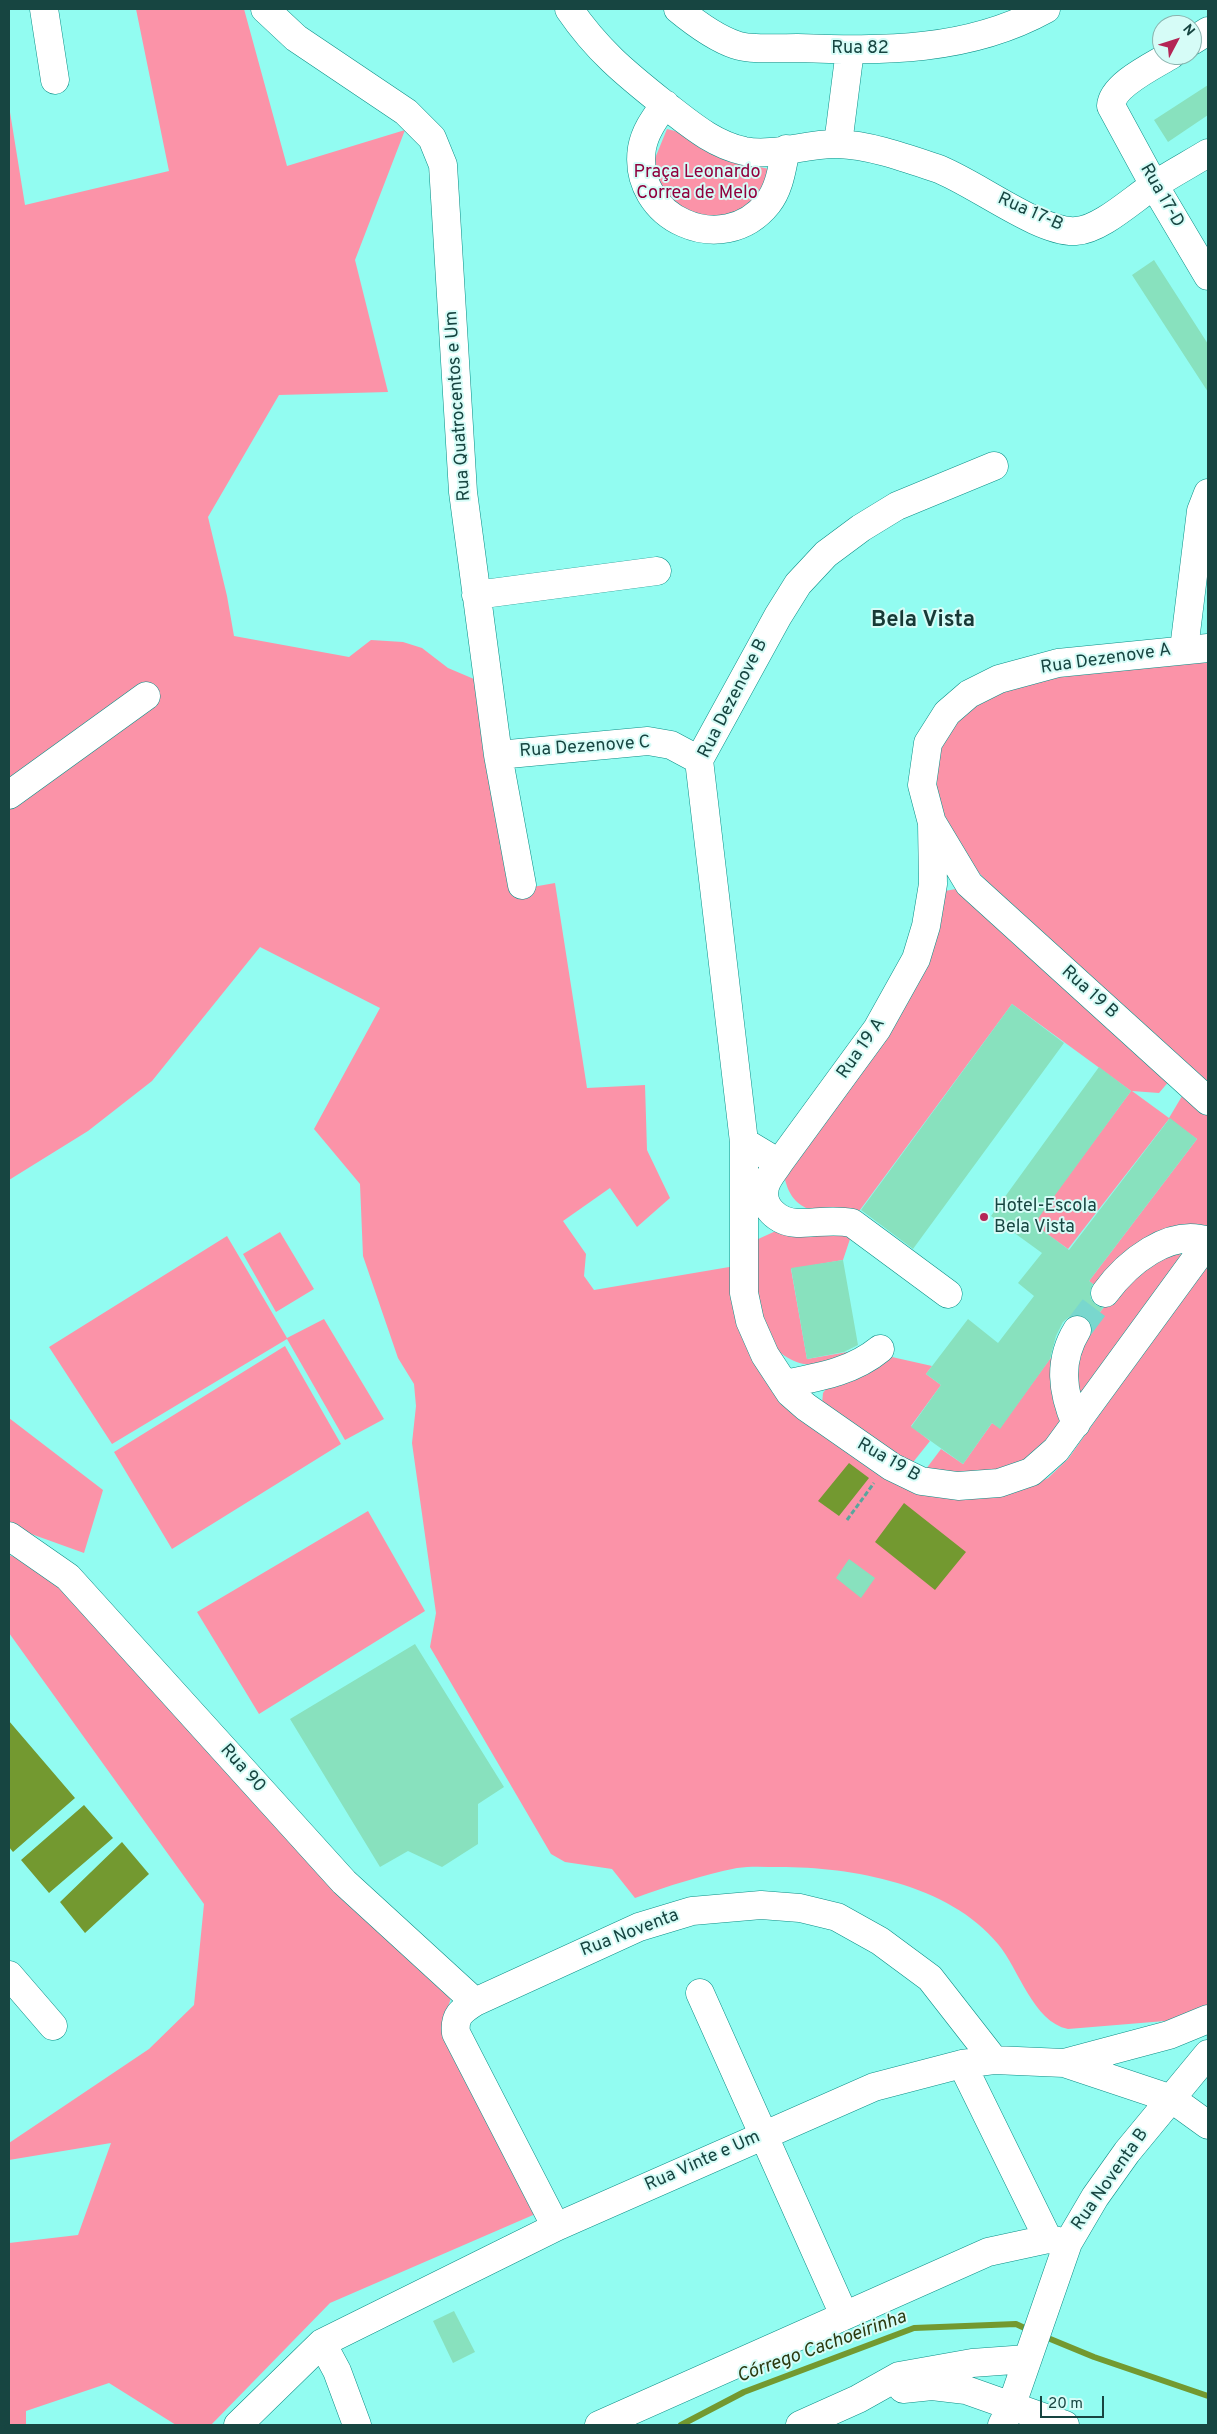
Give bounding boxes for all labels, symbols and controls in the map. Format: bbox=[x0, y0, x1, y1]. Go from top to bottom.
north arrow bbox=[1152, 15, 1202, 65]
text: N bbox=[1178, 21, 1198, 40]
street label: Rua 82 bbox=[831, 38, 889, 60]
street label: Rua 17-D bbox=[1134, 160, 1188, 232]
park label: Praça Leonardo Correa de Melo bbox=[634, 162, 760, 204]
street label: Rua 17-B bbox=[994, 189, 1066, 237]
street label: Rua Quatrocentos e Um bbox=[442, 310, 476, 502]
district label: Bela Vista bbox=[871, 609, 975, 635]
street label: Rua Dezenove B bbox=[695, 636, 773, 762]
street label: Rua Dezenove A bbox=[1039, 640, 1173, 680]
street label: Rua Dezenove C bbox=[519, 733, 651, 763]
street label: Rua 19 B bbox=[1056, 962, 1122, 1024]
street label: Rua 19 A bbox=[833, 1014, 891, 1084]
place label: Hotel-Escola Bela Vista bbox=[994, 1196, 1097, 1238]
marker: Hotel-Escola Bela Vista bbox=[978, 1211, 990, 1223]
street label: Rua 19 B bbox=[853, 1434, 923, 1488]
street label: Rua 90 bbox=[215, 1740, 269, 1798]
street label: Rua Noventa bbox=[578, 1905, 682, 1963]
street label: Rua Noventa B bbox=[1068, 2125, 1154, 2235]
street label: Rua Vinte e Um bbox=[642, 2127, 764, 2197]
water label: Córrego Cachoeirinha bbox=[734, 2307, 910, 2389]
scale bar bbox=[1042, 2386, 1106, 2418]
text: 20 m bbox=[1048, 2395, 1083, 2414]

